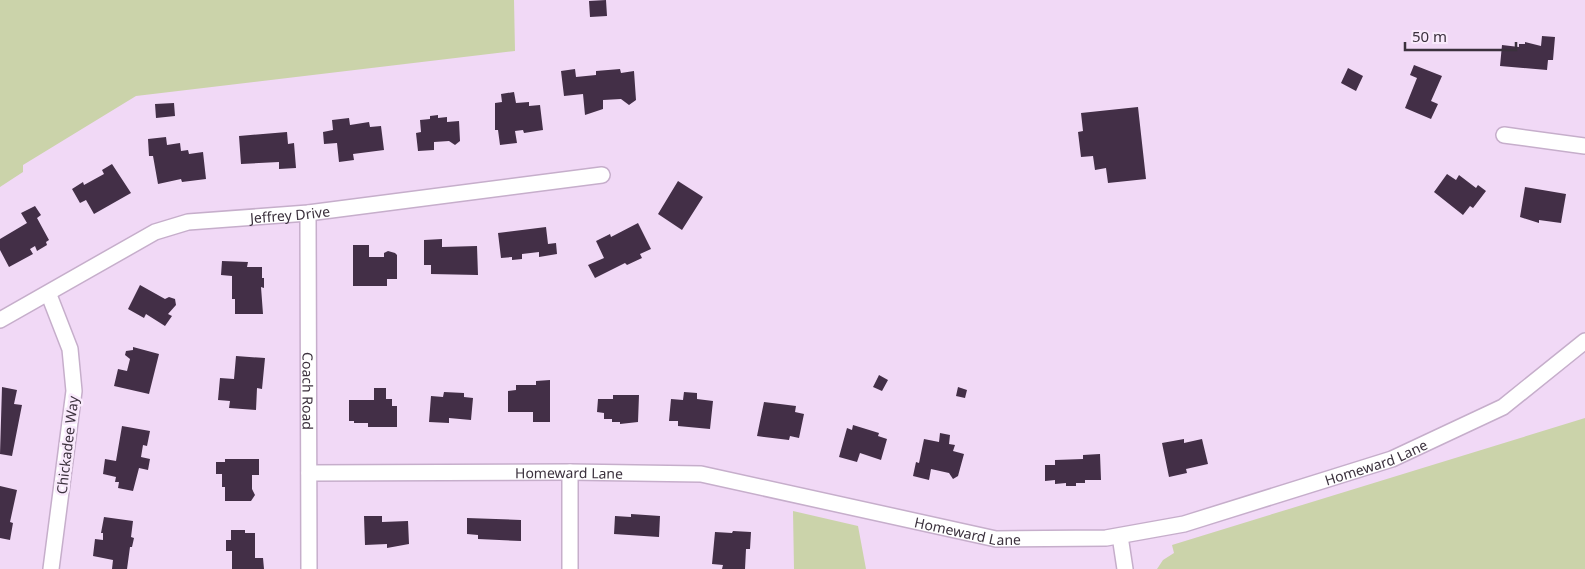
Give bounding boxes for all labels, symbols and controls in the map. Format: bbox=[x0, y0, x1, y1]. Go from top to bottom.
scale bar bbox=[1405, 20, 1516, 52]
text: 50 m bbox=[1412, 26, 1447, 46]
street label: Jeffrey Drive bbox=[247, 201, 331, 227]
street label: Coach Road bbox=[299, 352, 318, 430]
street label: Chickadee Way bbox=[52, 394, 83, 495]
street label: Homeward Lane bbox=[1322, 434, 1430, 489]
street label: Homeward Lane bbox=[515, 462, 623, 482]
street label: Homeward Lane bbox=[913, 512, 1021, 548]

